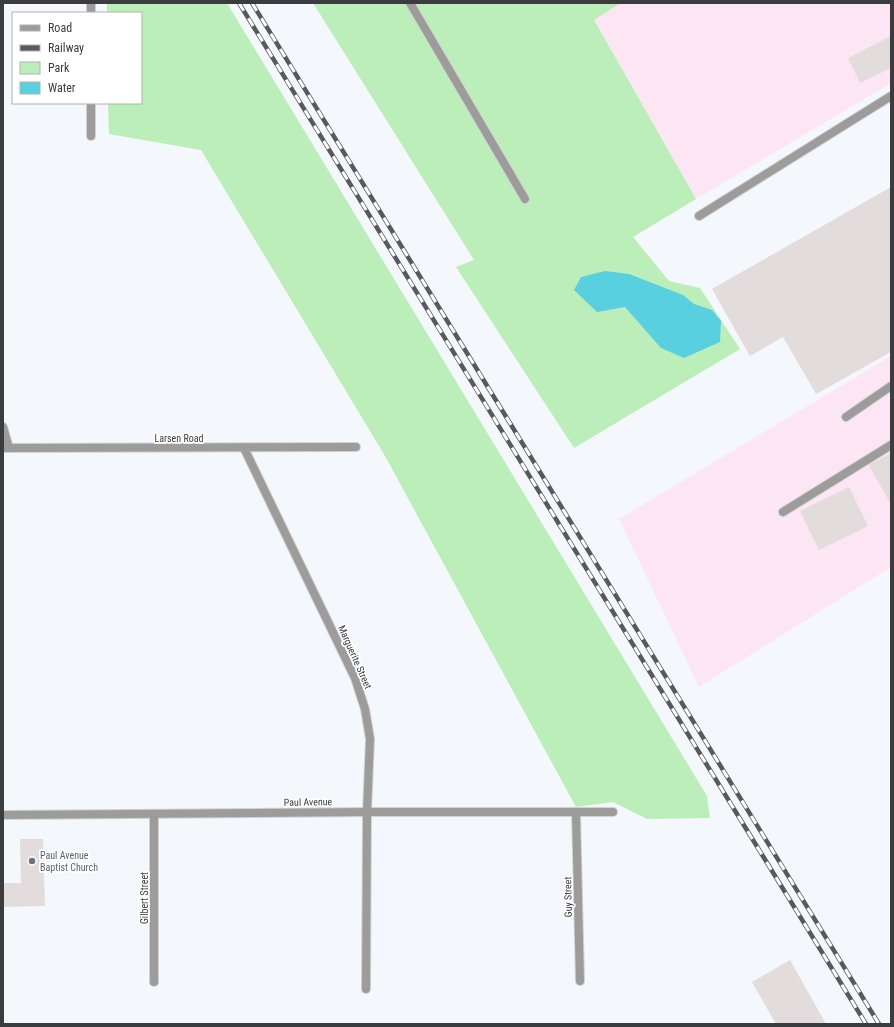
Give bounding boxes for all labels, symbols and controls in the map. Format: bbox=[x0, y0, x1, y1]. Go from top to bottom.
legend bbox=[12, 12, 142, 104]
text: Road bbox=[48, 21, 72, 35]
text: Railway bbox=[48, 41, 84, 55]
text: Park bbox=[48, 61, 70, 75]
text: Water bbox=[48, 81, 76, 95]
street label: Larsen Road bbox=[154, 433, 204, 444]
street label: Marguerite Street bbox=[336, 623, 374, 691]
street label: Paul Avenue bbox=[284, 796, 333, 808]
place label: Paul Avenue Baptist Church bbox=[40, 850, 98, 873]
marker: Paul Avenue Baptist Church bbox=[27, 856, 37, 866]
street label: Gilbert Street bbox=[139, 872, 150, 924]
street label: Guy Street bbox=[562, 877, 574, 917]

